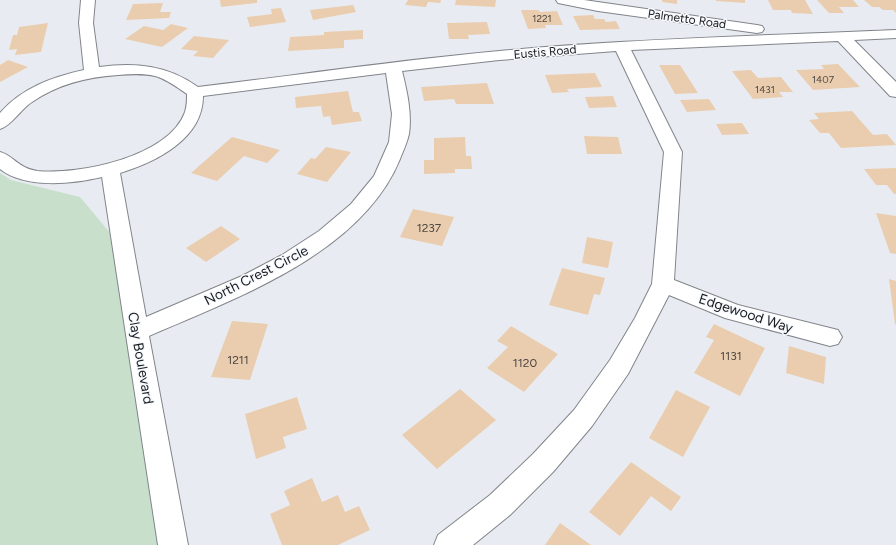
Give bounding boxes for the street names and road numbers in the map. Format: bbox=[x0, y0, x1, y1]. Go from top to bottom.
street label: Palmetto Road bbox=[647, 7, 727, 31]
street label: Eustis Road bbox=[513, 42, 577, 62]
street label: North Crest Circle bbox=[201, 242, 311, 309]
street label: Edgewood Way bbox=[697, 290, 796, 337]
street label: Clay Boulevard bbox=[124, 311, 157, 405]

